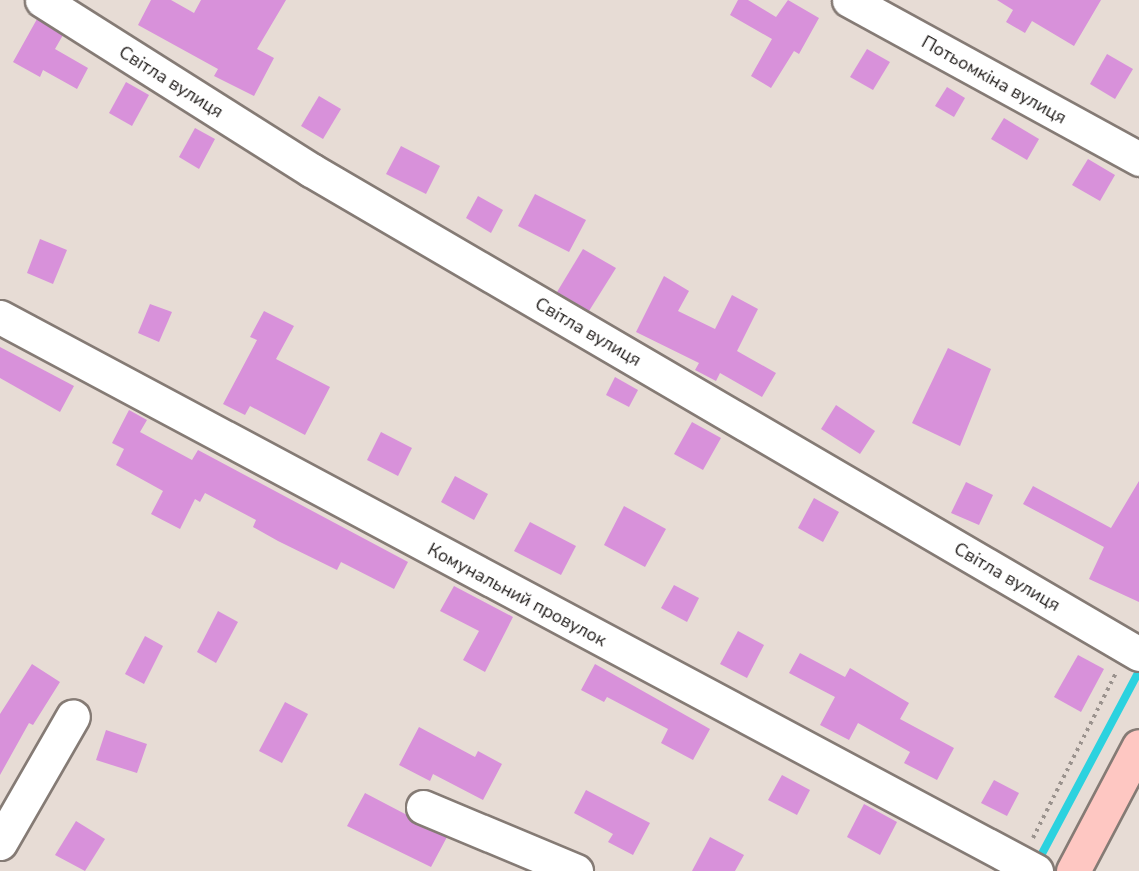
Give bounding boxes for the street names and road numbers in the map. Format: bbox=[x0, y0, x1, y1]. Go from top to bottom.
street label: Потьомкіна вулиця bbox=[918, 31, 1070, 129]
street label: Світла вулиця bbox=[115, 41, 227, 123]
street label: Світла вулиця bbox=[531, 293, 645, 371]
street label: Світла вулиця bbox=[950, 538, 1064, 616]
street label: Комунальний провулок bbox=[424, 539, 610, 651]

